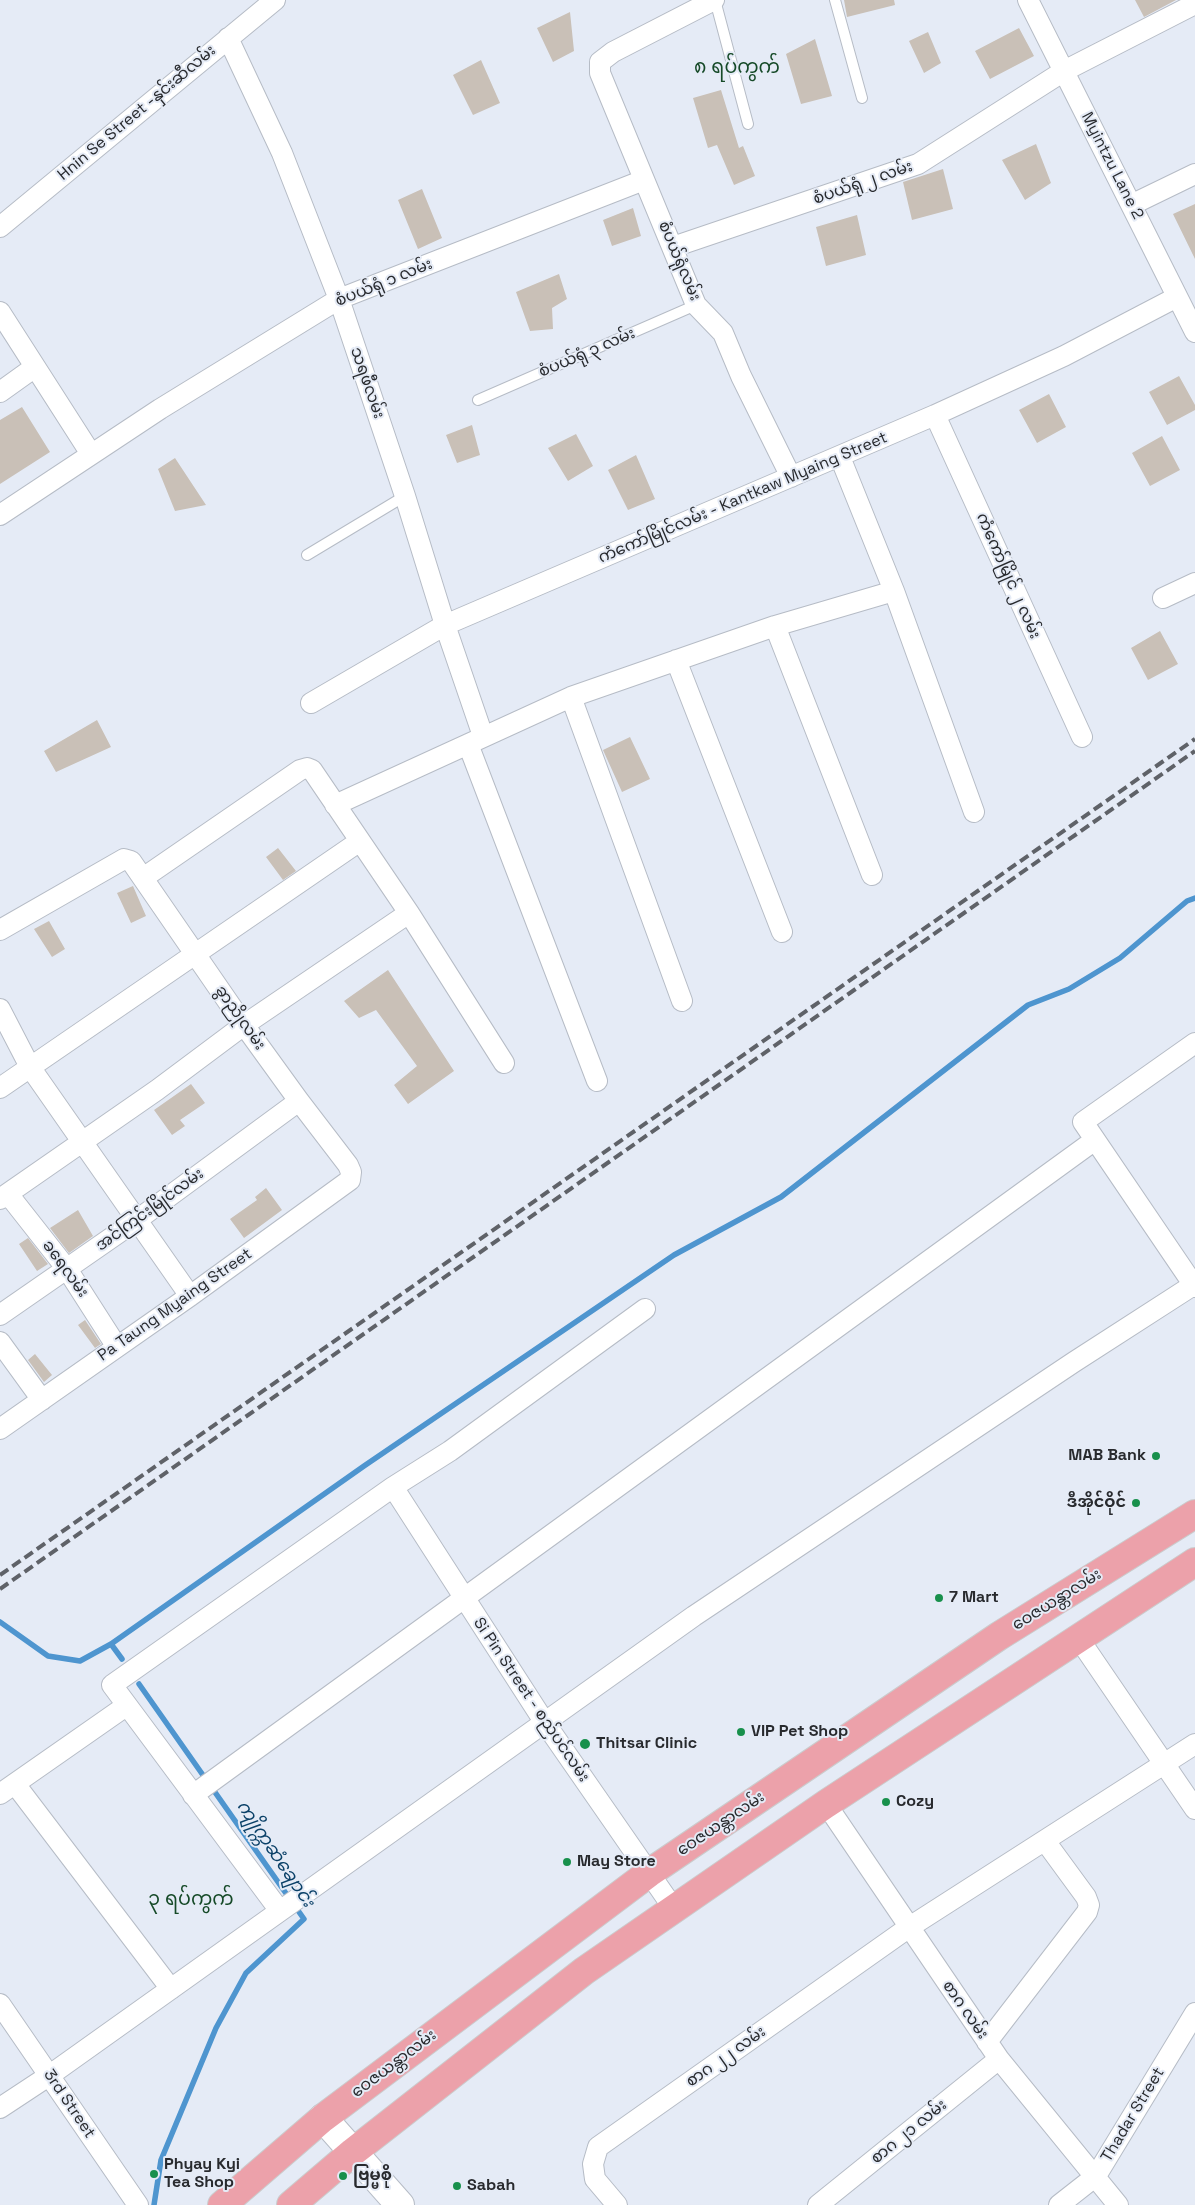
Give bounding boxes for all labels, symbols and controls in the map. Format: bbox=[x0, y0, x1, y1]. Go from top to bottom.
street label: Hnin Se Street -နှင်းဆီလမ်း bbox=[54, 41, 220, 185]
district label: ၈ ရပ်ကွက် bbox=[694, 57, 780, 79]
street label: Myintzu Lane 2 bbox=[1077, 109, 1147, 223]
street label: စံပယ်ရုံ ၂ လမ်း bbox=[811, 157, 915, 209]
street label: စံပယ်ရုံလမ်း bbox=[654, 218, 704, 304]
street label: စံပယ်ရုံ ၁ လမ်း bbox=[333, 255, 435, 311]
street label: စံပယ်ရုံ ၃ လမ်း bbox=[536, 324, 638, 382]
street label: သရဖီလမ်း bbox=[346, 345, 388, 421]
street label: ကံကော်မြိုင်လမ်း - Kantkaw Myaing Street bbox=[596, 428, 890, 568]
street label: ကံကော်မြိုင် ၂ လမ်း bbox=[972, 510, 1044, 642]
street label: ခွာညိုလမ်း bbox=[211, 982, 269, 1054]
street label: အင်ကြင်းမြိုင်လမ်း bbox=[92, 1164, 208, 1256]
street label: ခရေလမ်း bbox=[38, 1237, 92, 1301]
street label: Pa Taung Myaing Street bbox=[94, 1244, 256, 1366]
place label: MAB Bank bbox=[1068, 1446, 1146, 1466]
marker: MAB Bank bbox=[1150, 1450, 1162, 1462]
place label: ဒီအိုင်ဝိုင် bbox=[1067, 1493, 1126, 1513]
marker: ဒီအိုင်ဝိုင် bbox=[1130, 1497, 1142, 1509]
street label: ဝေဇယန္တာလမ်း bbox=[1009, 1565, 1105, 1635]
place label: 7 Mart bbox=[949, 1588, 999, 1608]
marker: 7 Mart bbox=[933, 1592, 945, 1604]
street label: Si Pin Street - စည်ပင်လမ်း bbox=[469, 1614, 593, 1786]
place label: VIP Pet Shop bbox=[751, 1722, 848, 1742]
marker: VIP Pet Shop bbox=[735, 1726, 747, 1738]
place label: Thitsar Clinic bbox=[596, 1734, 697, 1754]
marker: Thitsar Clinic bbox=[578, 1737, 592, 1751]
street label: ဝေဇယန္တာလမ်း bbox=[674, 1788, 768, 1860]
place label: Cozy bbox=[896, 1792, 934, 1812]
marker: Cozy bbox=[880, 1796, 892, 1808]
water label: ကျိုက္ကဆံချောင်း bbox=[231, 1797, 319, 1911]
place label: May Store bbox=[577, 1852, 656, 1872]
marker: May Store bbox=[561, 1856, 573, 1868]
district label: ၃ ရပ်ကွက် bbox=[148, 1889, 234, 1911]
street label: စာဂ လမ်း bbox=[938, 1977, 992, 2043]
street label: စာဂ ၂၂ လမ်း bbox=[682, 2022, 770, 2092]
street label: ဝေဇယန္တာလမ်း bbox=[348, 2026, 440, 2102]
street label: Thadar Street bbox=[1097, 2064, 1169, 2166]
street label: 3rd Street bbox=[39, 2066, 99, 2142]
street label: စာဂ ၂၁ လမ်း bbox=[867, 2096, 951, 2168]
place label: Phyay Kyi Tea Shop bbox=[164, 2155, 240, 2193]
place label: ဗြမ္မစို bbox=[353, 2166, 392, 2186]
marker: Phyay Kyi Tea Shop bbox=[148, 2168, 160, 2180]
marker: ဗြမ္မစို bbox=[337, 2170, 349, 2182]
place label: Sabah bbox=[467, 2176, 515, 2196]
marker: Sabah bbox=[451, 2180, 463, 2192]

